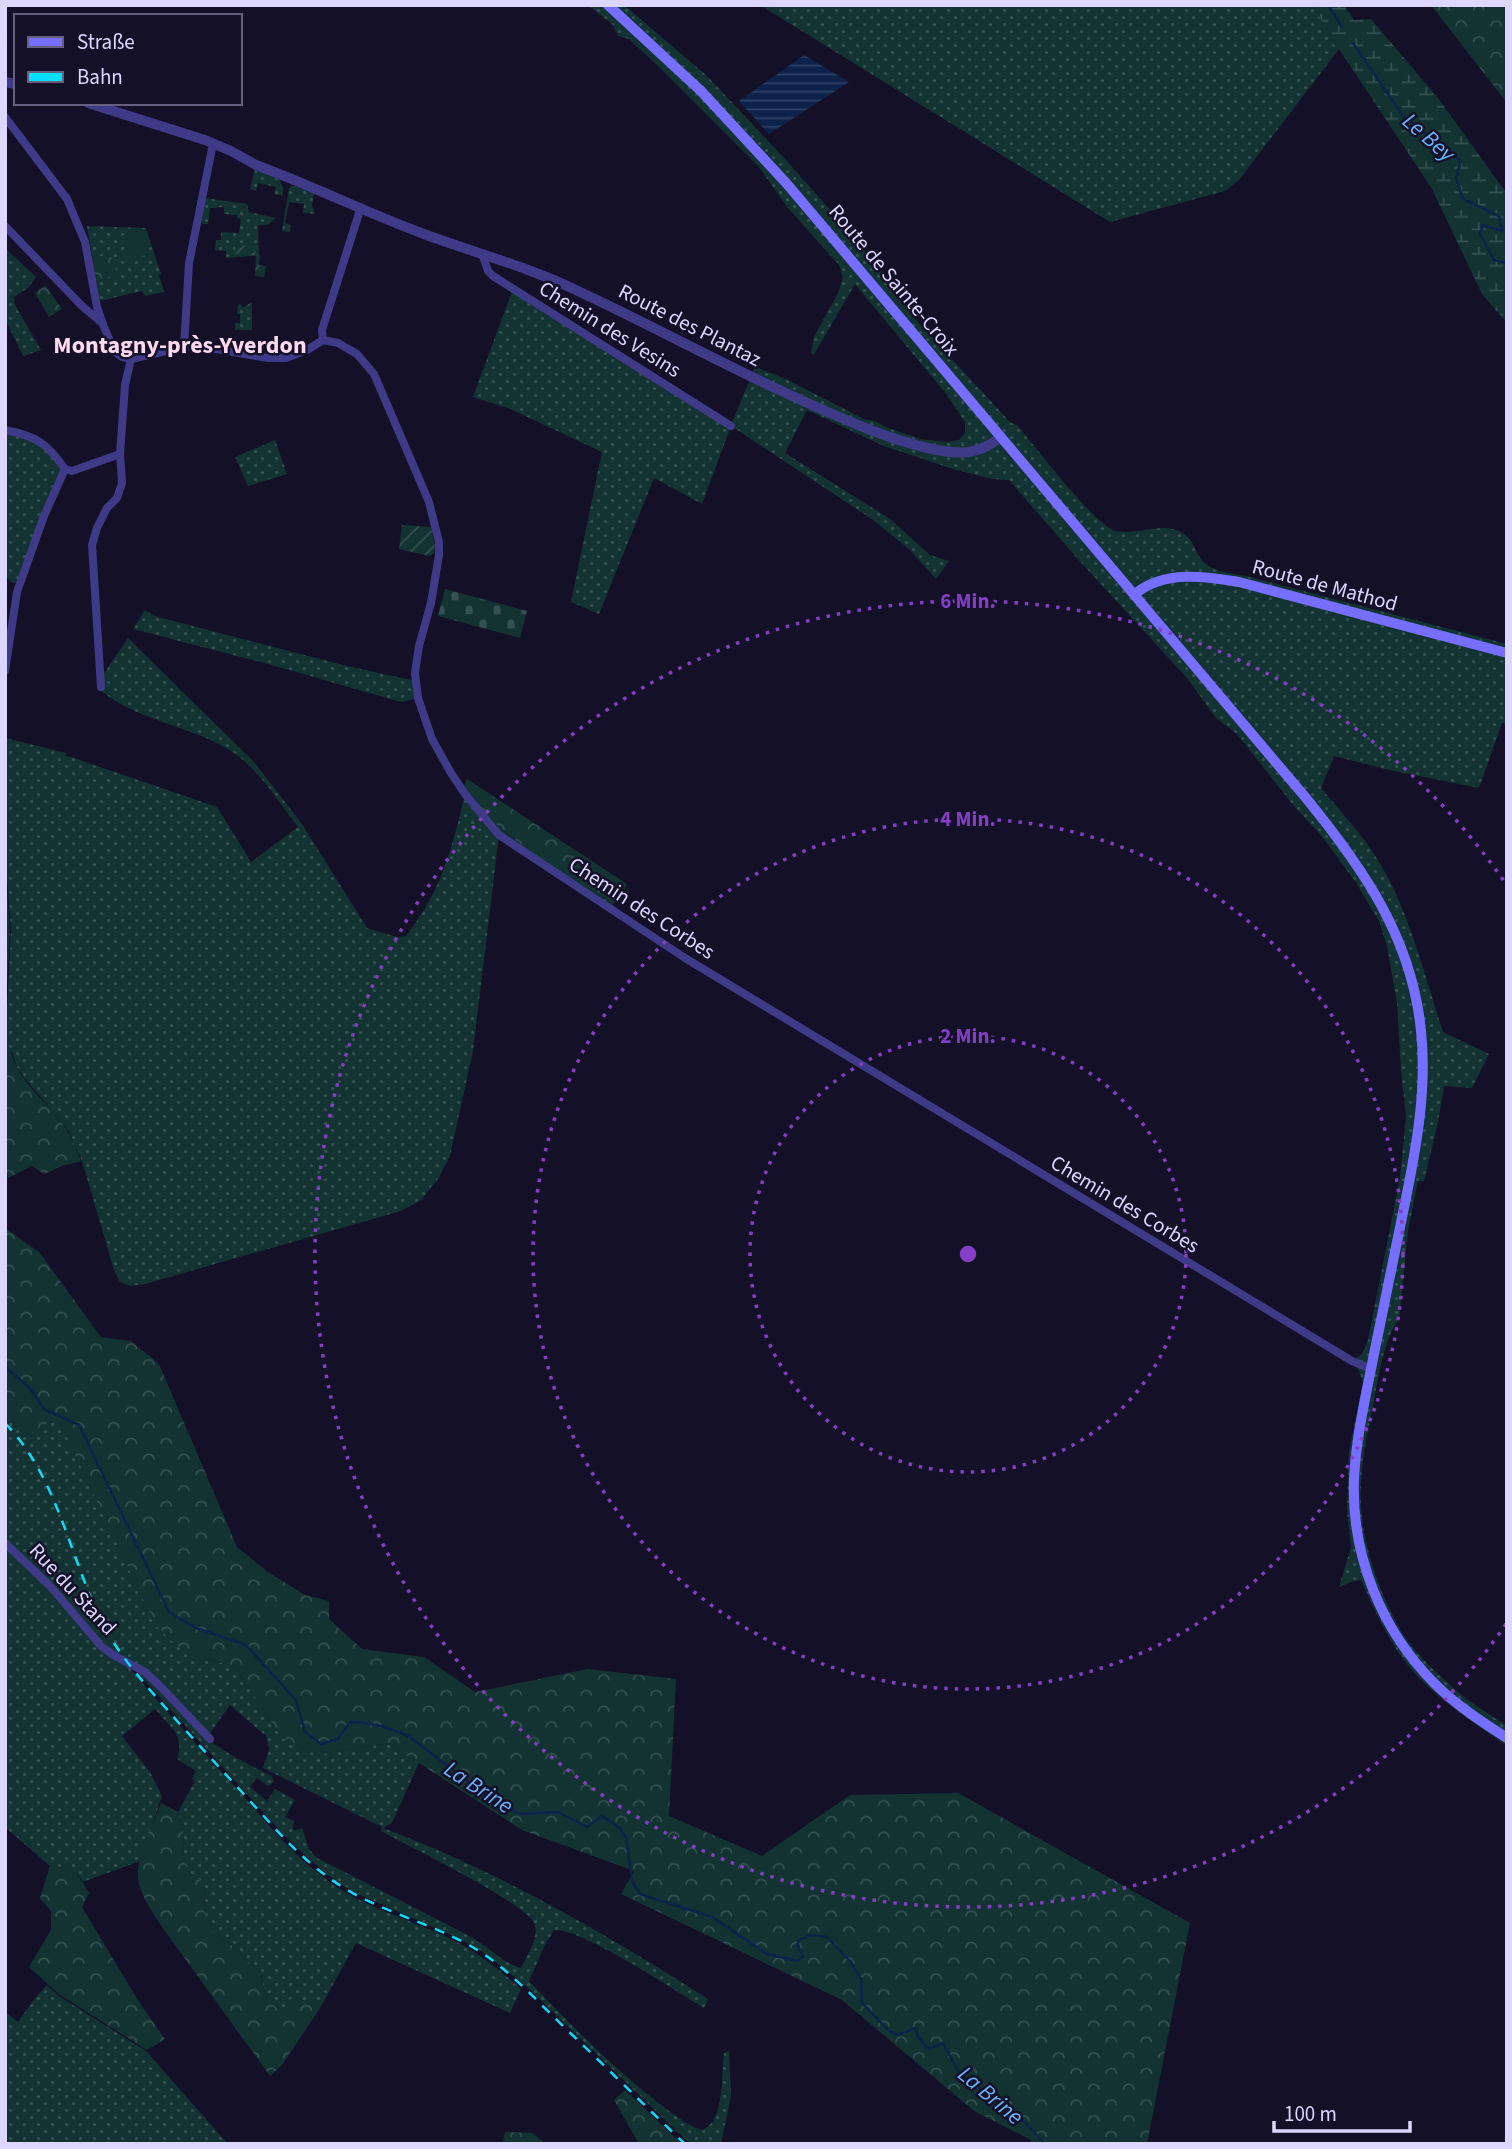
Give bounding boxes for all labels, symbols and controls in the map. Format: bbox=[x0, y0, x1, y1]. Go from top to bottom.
legend bbox=[14, 14, 242, 105]
text: Straße bbox=[77, 27, 135, 57]
text: Bahn bbox=[77, 62, 123, 92]
water label: Le Bey bbox=[1395, 105, 1463, 171]
street label: Route de Sainte-Croix bbox=[822, 198, 967, 363]
street label: Chemin des Vesins bbox=[533, 273, 687, 385]
street label: Route des Plantaz bbox=[613, 276, 767, 374]
district label: Montagny-près-Yverdon bbox=[53, 328, 307, 363]
street label: Route de Mathod bbox=[1249, 551, 1401, 619]
text: 6 Min. bbox=[940, 586, 996, 616]
text: 4 Min. bbox=[940, 804, 996, 834]
street label: Chemin des Corbes bbox=[563, 849, 721, 967]
text: 2 Min. bbox=[940, 1021, 996, 1051]
street label: Chemin des Corbes bbox=[1045, 1148, 1205, 1260]
centre of rings bbox=[956, 1242, 980, 1266]
street label: Rue du Stand bbox=[22, 1536, 124, 1642]
water label: La Brine bbox=[438, 1753, 520, 1822]
water label: La Brine bbox=[951, 2058, 1031, 2133]
scale bar bbox=[1274, 2090, 1410, 2134]
text: 100 m bbox=[1284, 2099, 1337, 2129]

